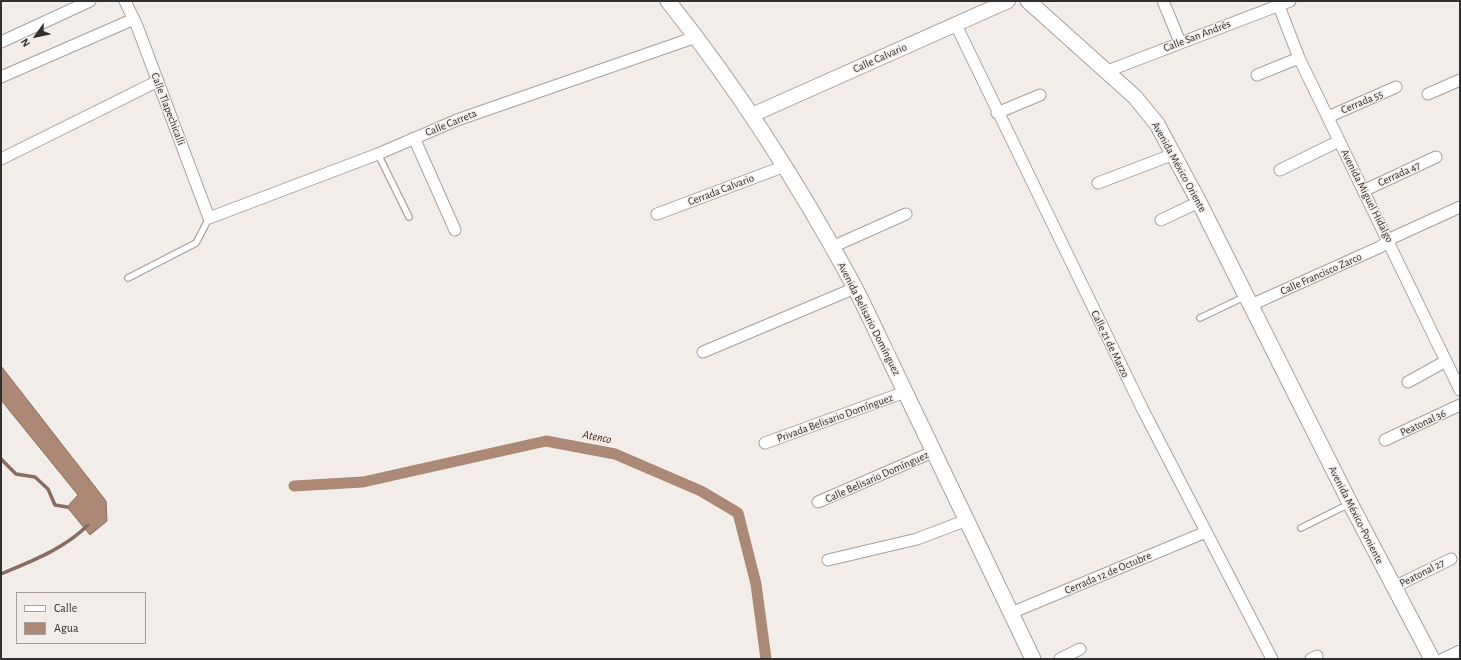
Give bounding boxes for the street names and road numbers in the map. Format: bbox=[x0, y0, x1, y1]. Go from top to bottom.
street label: Calle San Andrés bbox=[1162, 17, 1232, 55]
street label: Calle Calvario bbox=[851, 40, 909, 76]
street label: Calle Tlapechicalli bbox=[148, 71, 188, 147]
street label: Cerrada 55 bbox=[1339, 87, 1385, 117]
street label: Calle Carreta bbox=[423, 107, 479, 139]
street label: Avenida México Oriente bbox=[1149, 119, 1209, 215]
street label: Avenida Miguel Hidalgo bbox=[1338, 147, 1396, 245]
street label: Cerrada 47 bbox=[1376, 158, 1422, 190]
street label: Cerrada Calvario bbox=[686, 171, 756, 209]
street label: Calle Francisco Zarco bbox=[1278, 250, 1364, 298]
street label: Avenida Belisario Domínguez bbox=[835, 260, 903, 378]
street label: Calle 21 de Marzo bbox=[1088, 308, 1132, 380]
street label: Privada Belisario Domínguez bbox=[775, 391, 895, 445]
street label: Peatonal 36 bbox=[1398, 407, 1448, 439]
street label: Calle Belisario Domínguez bbox=[823, 448, 931, 506]
street label: Avenida México-Poniente bbox=[1326, 464, 1386, 566]
street label: Cerrada 12 de Octubre bbox=[1063, 549, 1153, 597]
street label: Peatonal 27 bbox=[1397, 556, 1447, 590]

